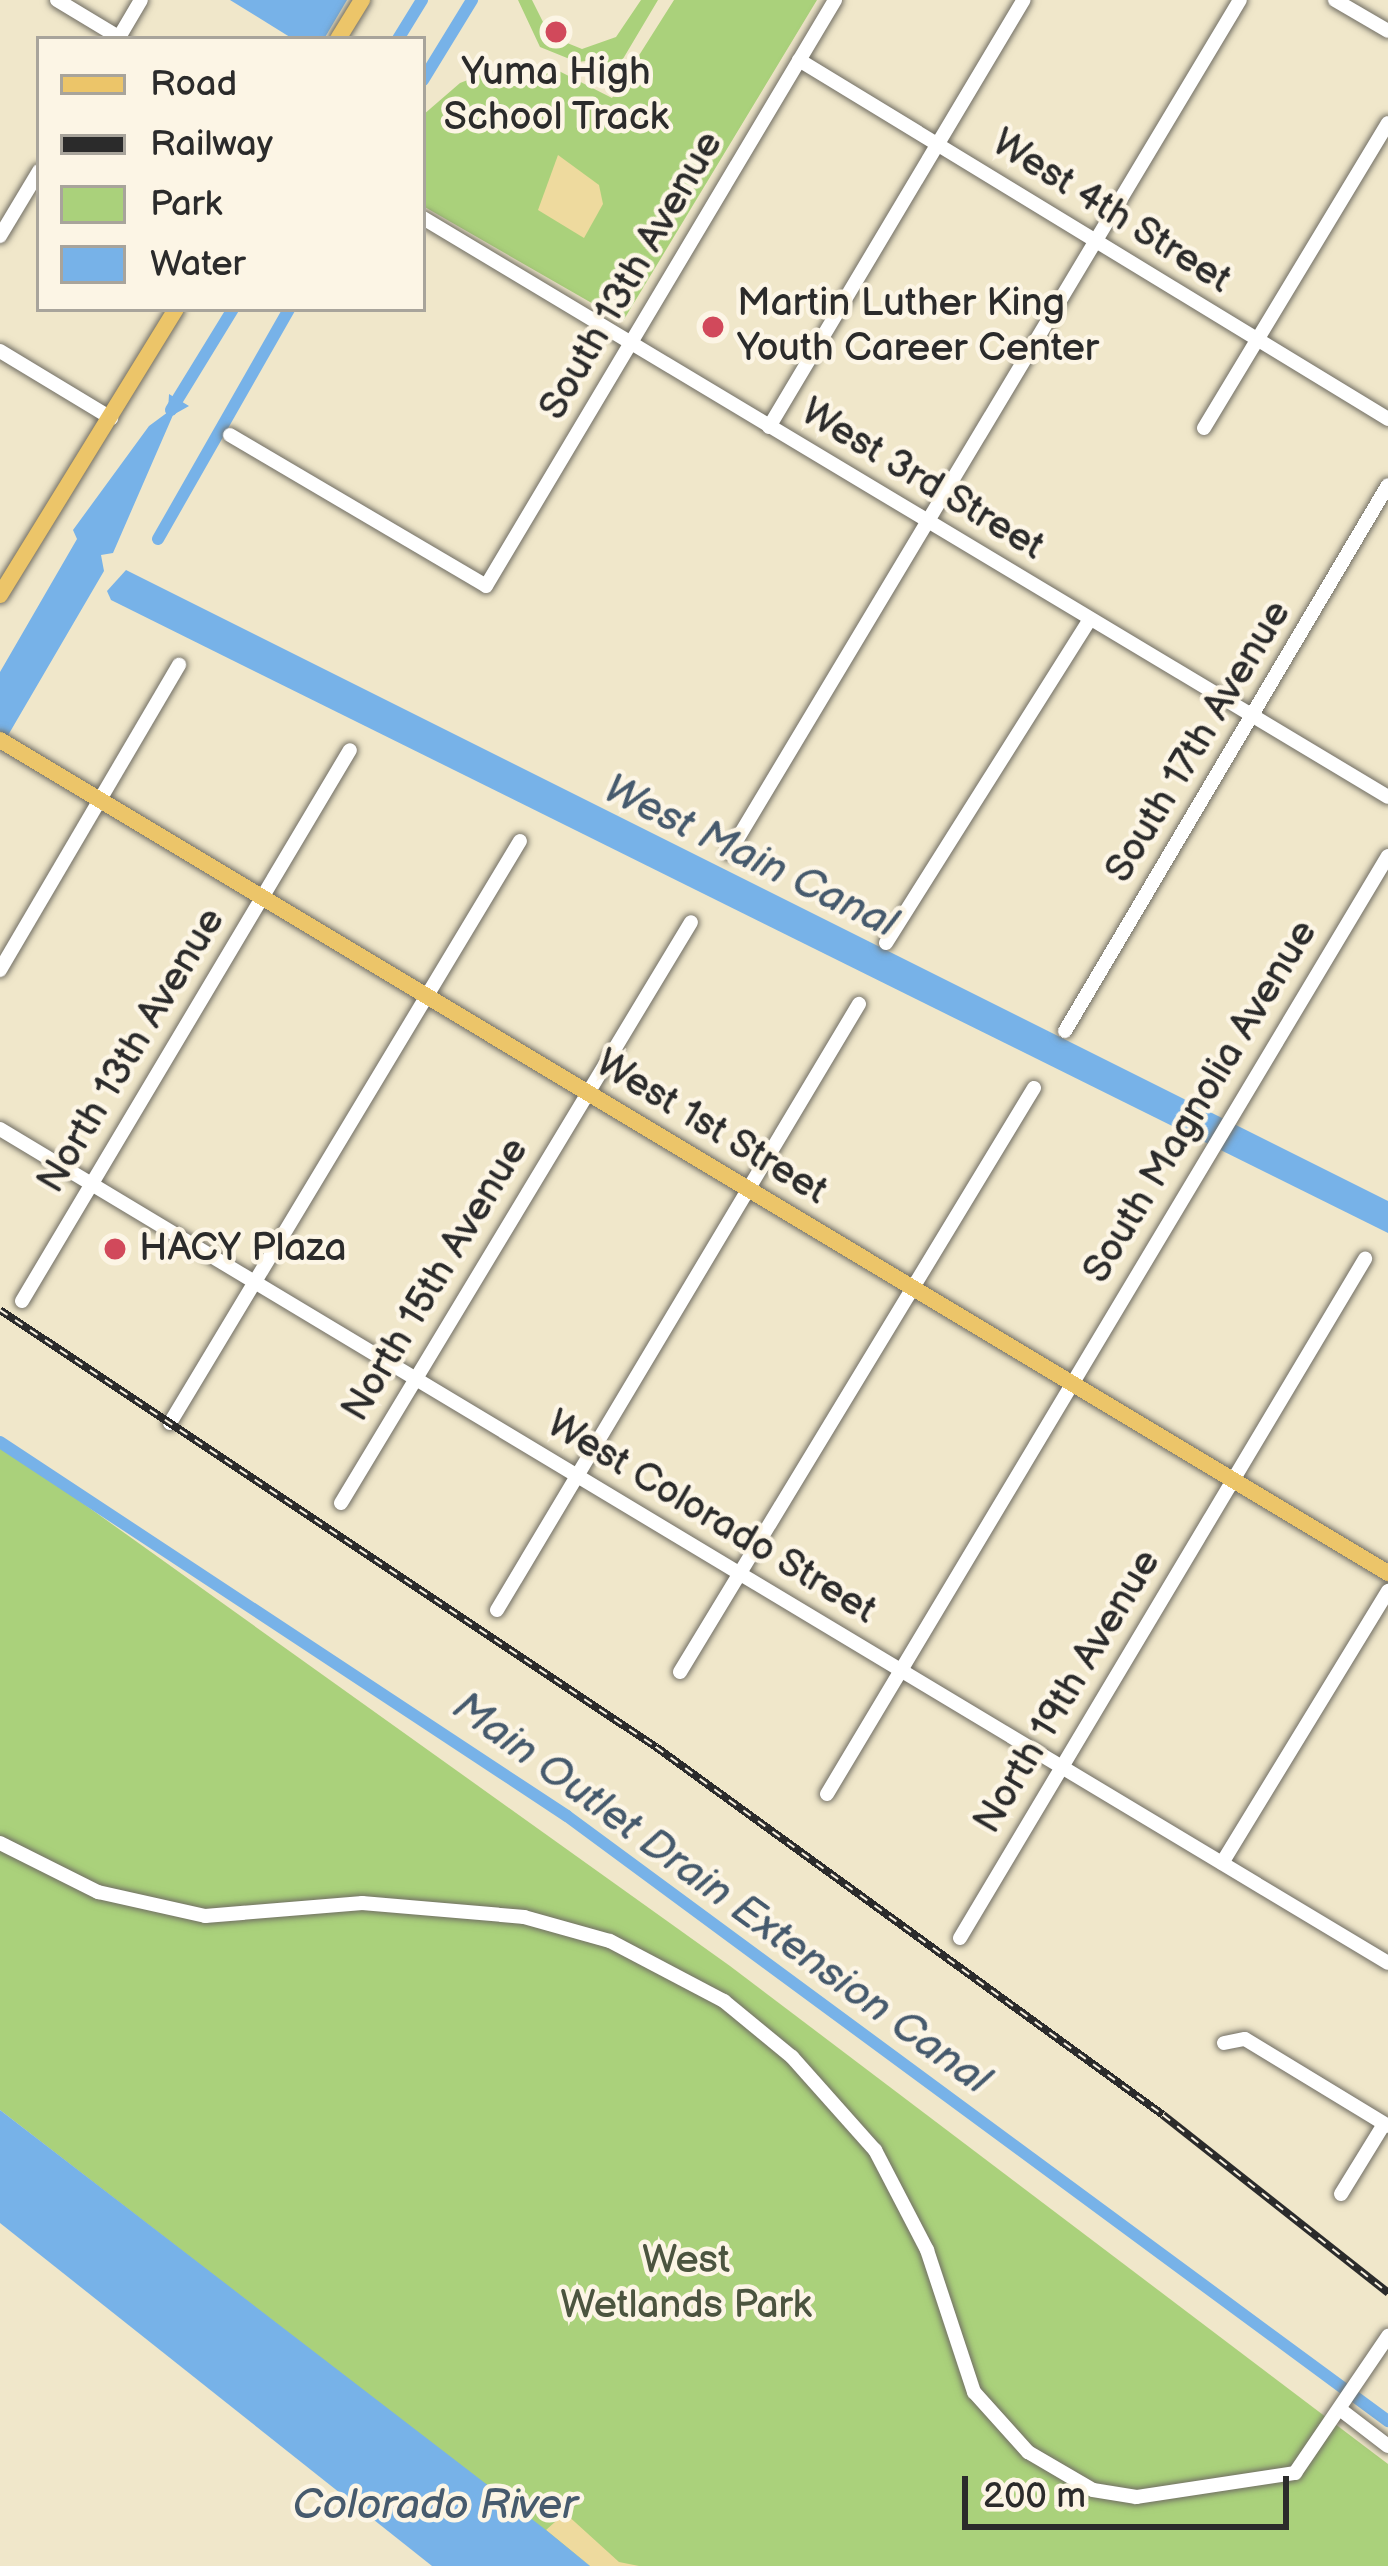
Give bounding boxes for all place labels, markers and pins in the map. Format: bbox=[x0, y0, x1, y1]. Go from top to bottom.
marker: Yuma High School Track bbox=[543, 19, 569, 45]
place label: Yuma High School Track bbox=[443, 51, 669, 142]
place label: Martin Luther King Youth Career Center bbox=[737, 282, 1099, 373]
marker: Martin Luther King Youth Career Center bbox=[700, 314, 726, 340]
place label: HACY Plaza bbox=[139, 1226, 347, 1272]
marker: HACY Plaza bbox=[102, 1236, 128, 1262]

